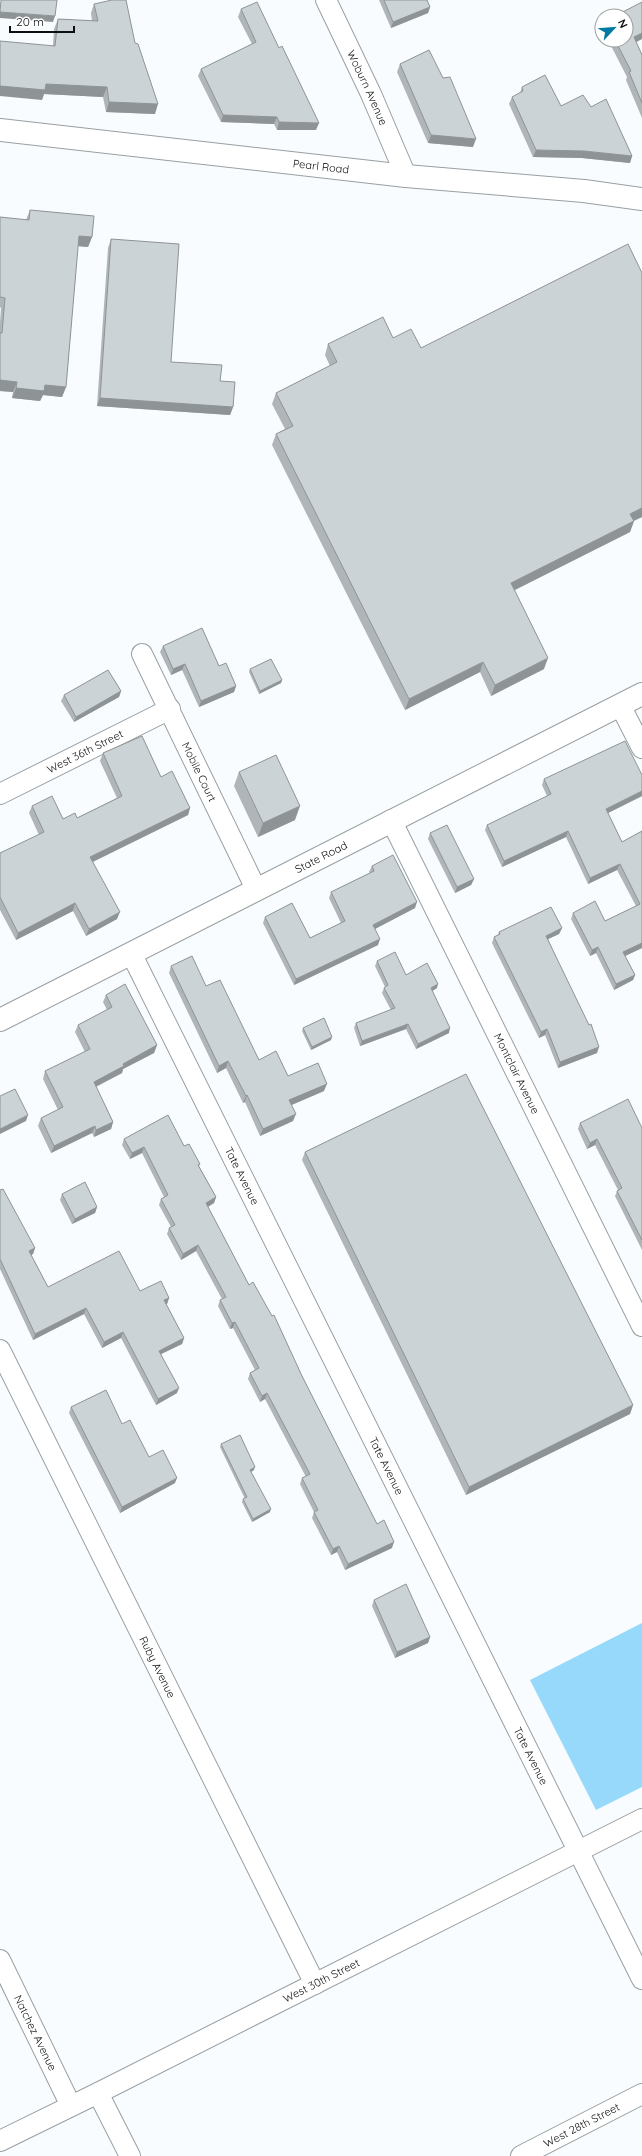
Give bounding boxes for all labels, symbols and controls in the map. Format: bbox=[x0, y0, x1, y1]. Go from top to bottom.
scale bar bbox=[10, 8, 74, 34]
north arrow bbox=[594, 8, 634, 48]
text: 20 m bbox=[16, 14, 44, 29]
text: N bbox=[615, 17, 631, 30]
street label: Woburn Avenue bbox=[344, 48, 391, 128]
street label: Pearl Road bbox=[292, 156, 350, 177]
street label: West 36th Street bbox=[45, 726, 126, 776]
street label: Mobile Court bbox=[179, 740, 220, 804]
street label: State Road bbox=[292, 838, 349, 876]
street label: Montclair Avenue bbox=[491, 1031, 543, 1116]
street label: Tate Avenue bbox=[222, 1145, 262, 1207]
street label: Tate Avenue bbox=[366, 1435, 407, 1497]
street label: Ruby Avenue bbox=[136, 1634, 179, 1700]
street label: Tate Avenue bbox=[511, 1725, 551, 1787]
street label: West 30th Street bbox=[281, 1955, 362, 2006]
street label: Natchez Avenue bbox=[11, 1993, 60, 2073]
street label: West 28th Street bbox=[541, 2100, 622, 2150]

